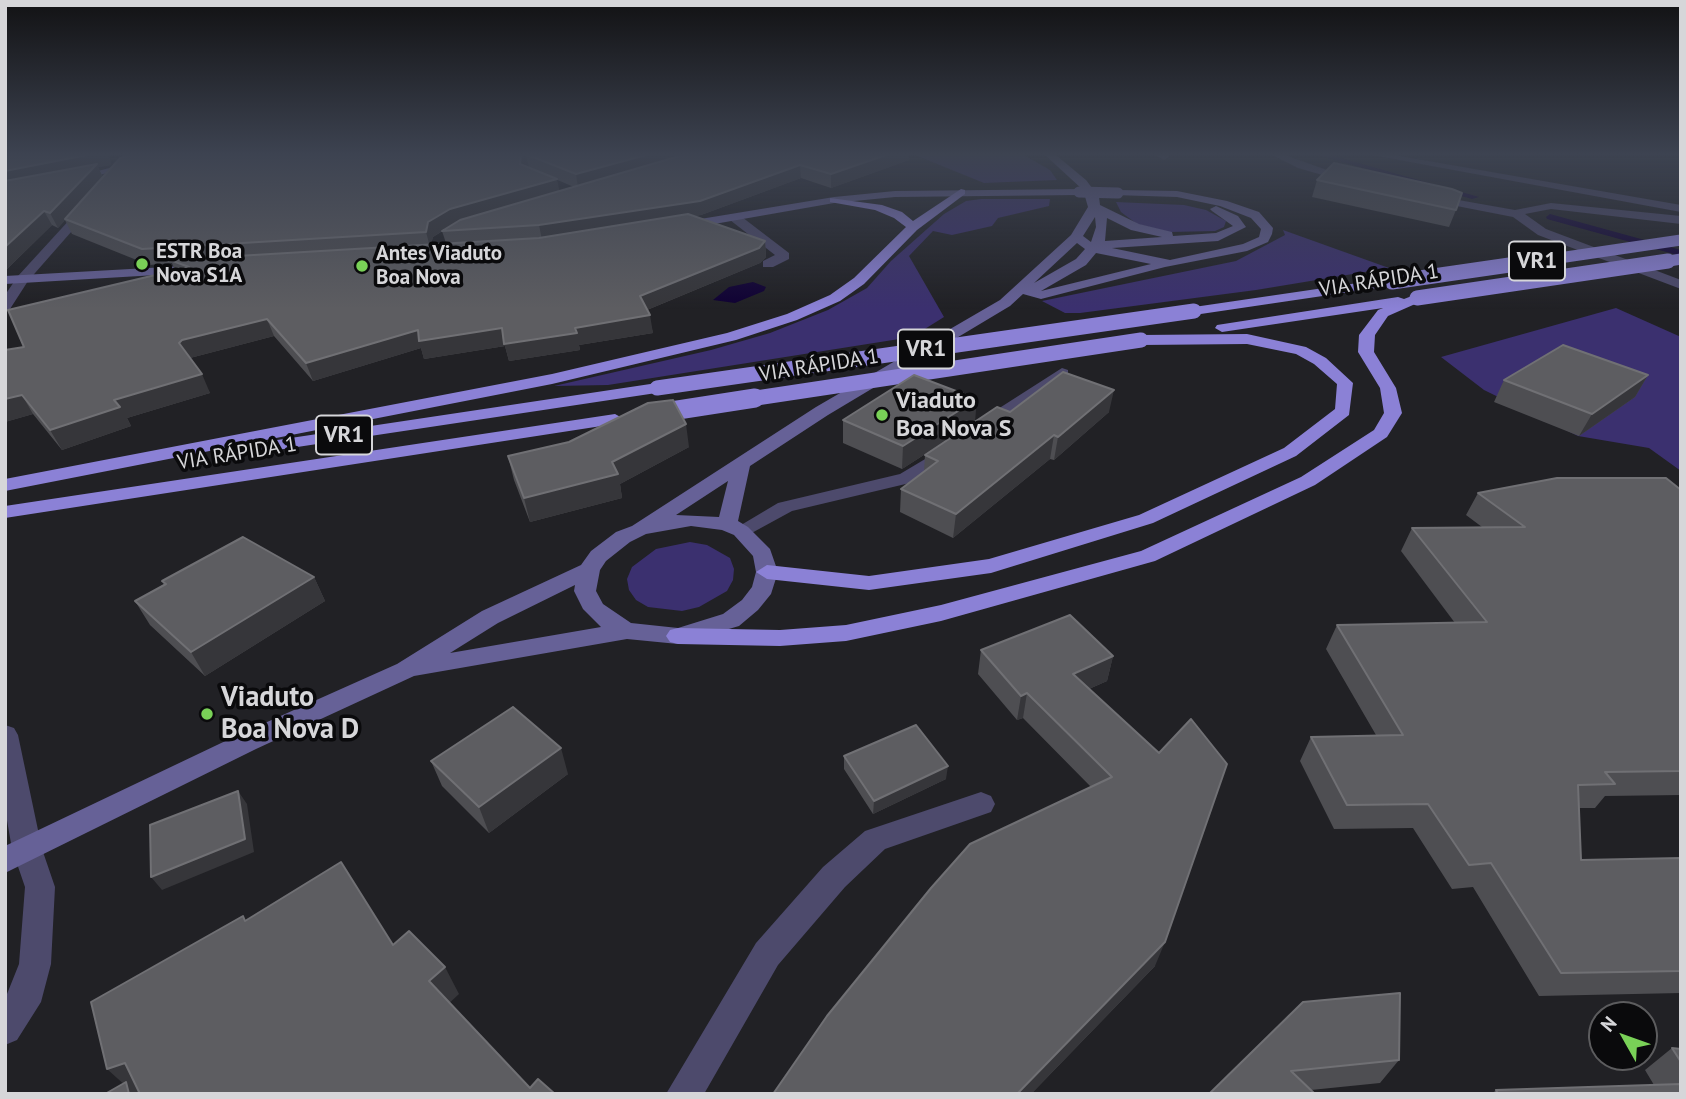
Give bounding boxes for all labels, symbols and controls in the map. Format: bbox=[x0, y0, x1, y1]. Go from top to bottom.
place label: ESTR Boa Nova S1A bbox=[156, 239, 242, 289]
place label: Antes Viaduto Boa Nova bbox=[376, 241, 502, 291]
road number: VR1 bbox=[1509, 242, 1565, 280]
marker: ESTR Boa Nova S1A bbox=[134, 256, 150, 272]
marker: Antes Viaduto Boa Nova bbox=[354, 258, 370, 274]
street label: VIA RÁPIDA 1 bbox=[1317, 259, 1441, 303]
road number: VR1 bbox=[898, 330, 954, 368]
street label: VIA RÁPIDA 1 bbox=[757, 344, 881, 388]
place label: Viaduto Boa Nova S bbox=[896, 387, 1012, 443]
marker: Viaduto Boa Nova S bbox=[874, 407, 890, 423]
road number: VR1 bbox=[316, 416, 372, 454]
street label: VIA RÁPIDA 1 bbox=[175, 432, 299, 476]
place label: Viaduto Boa Nova D bbox=[221, 681, 359, 747]
marker: Viaduto Boa Nova D bbox=[199, 706, 215, 722]
north arrow bbox=[1588, 1001, 1658, 1071]
text: N bbox=[1595, 1011, 1622, 1036]

